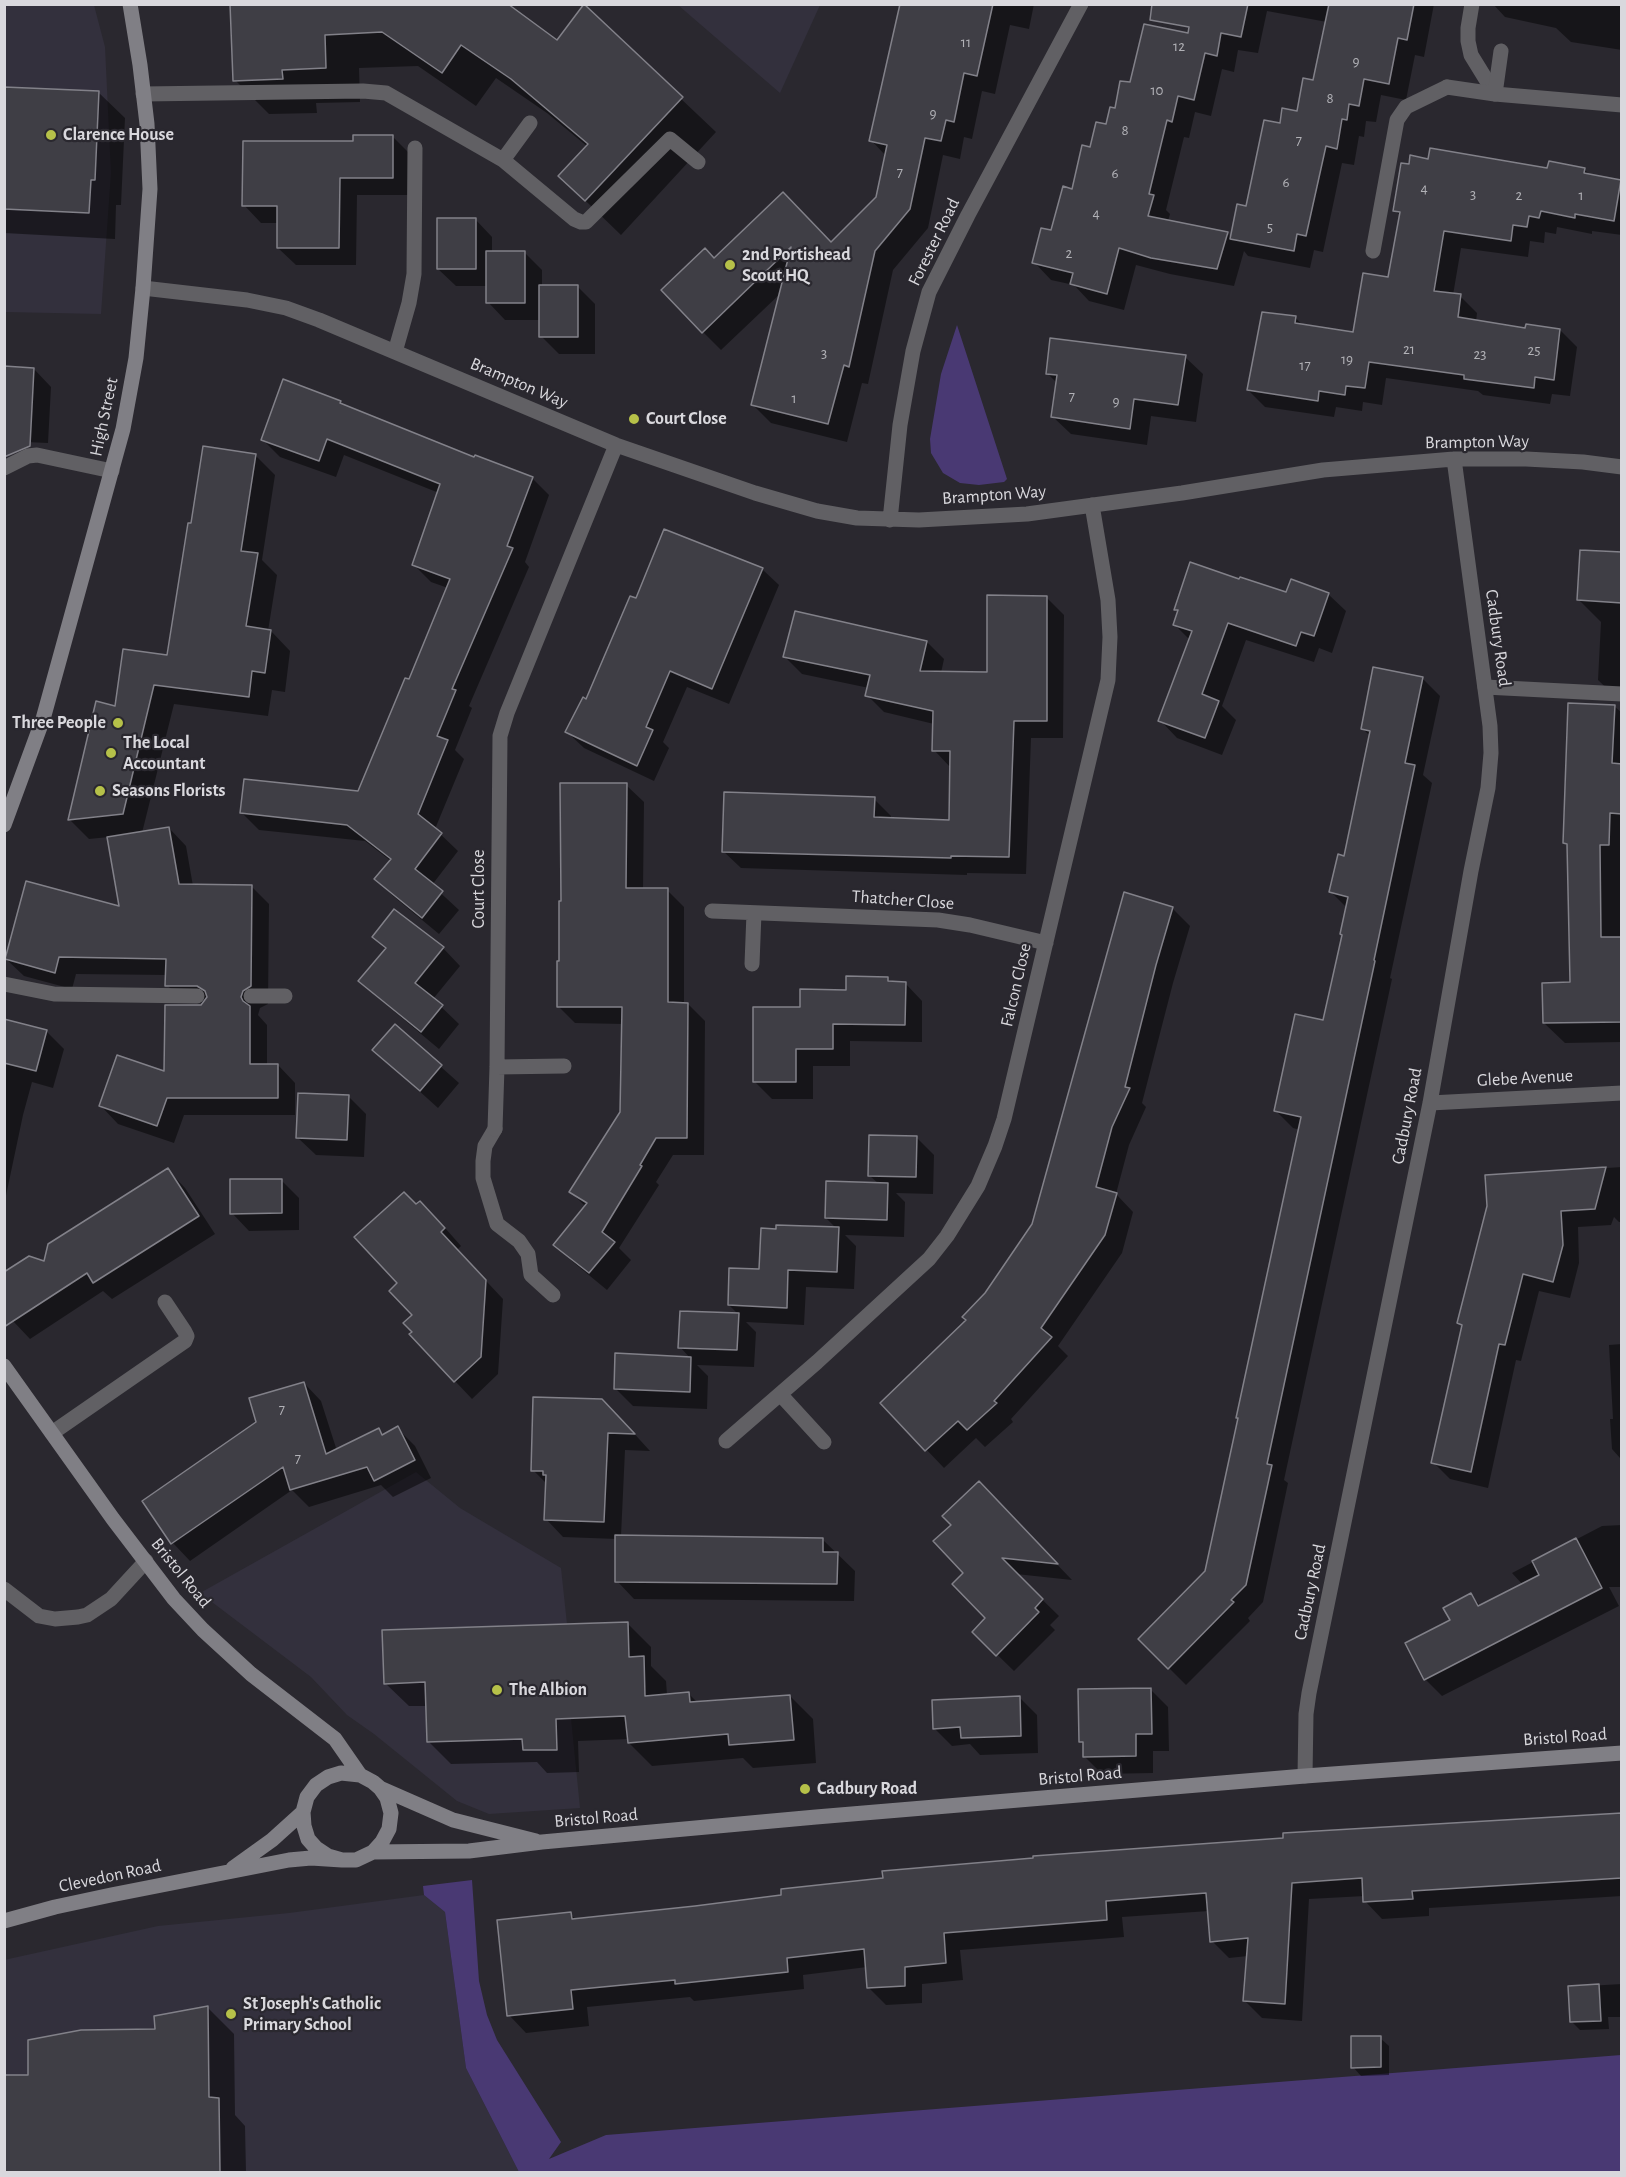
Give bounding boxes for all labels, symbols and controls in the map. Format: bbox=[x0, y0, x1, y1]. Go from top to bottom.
house number: 11 bbox=[961, 33, 971, 51]
house number: 12 bbox=[1173, 37, 1185, 55]
house number: 9 bbox=[1352, 52, 1360, 70]
house number: 10 bbox=[1150, 81, 1164, 99]
house number: 8 bbox=[1326, 89, 1334, 107]
house number: 9 bbox=[929, 104, 937, 122]
house number: 8 bbox=[1121, 121, 1129, 139]
place label: Clarence House bbox=[63, 124, 174, 146]
marker: Clarence House bbox=[44, 128, 58, 142]
house number: 7 bbox=[1296, 131, 1302, 149]
house number: 7 bbox=[897, 163, 903, 181]
house number: 6 bbox=[1111, 164, 1119, 182]
house number: 6 bbox=[1282, 173, 1290, 191]
house number: 4 bbox=[1420, 179, 1428, 197]
house number: 3 bbox=[1470, 185, 1476, 203]
house number: 2 bbox=[1516, 186, 1522, 204]
house number: 1 bbox=[1578, 186, 1584, 204]
street label: Forester Road bbox=[903, 195, 965, 289]
house number: 4 bbox=[1092, 204, 1100, 222]
house number: 5 bbox=[1267, 218, 1273, 236]
place label: 2nd Portishead Scout HQ bbox=[742, 244, 851, 286]
house number: 2 bbox=[1066, 244, 1072, 262]
marker: 2nd Portishead Scout HQ bbox=[723, 258, 737, 272]
house number: 21 bbox=[1403, 340, 1415, 358]
house number: 25 bbox=[1527, 341, 1541, 359]
house number: 3 bbox=[821, 344, 827, 362]
house number: 23 bbox=[1473, 345, 1487, 363]
house number: 19 bbox=[1341, 350, 1353, 368]
street label: Brampton Way bbox=[467, 353, 571, 413]
house number: 17 bbox=[1299, 356, 1311, 374]
street label: High Street bbox=[85, 376, 123, 458]
house number: 7 bbox=[1069, 387, 1075, 405]
house number: 1 bbox=[791, 389, 797, 407]
house number: 9 bbox=[1112, 392, 1120, 410]
place label: Court Close bbox=[646, 408, 727, 430]
marker: Court Close bbox=[627, 412, 641, 426]
street label: Brampton Way bbox=[1425, 430, 1529, 454]
street label: Brampton Way bbox=[941, 481, 1047, 509]
street label: Cadbury Road bbox=[1481, 588, 1515, 688]
place label: Three People bbox=[12, 712, 106, 734]
marker: Three People bbox=[111, 716, 125, 730]
place label: The Local Accountant bbox=[123, 732, 205, 774]
marker: The Local Accountant bbox=[104, 746, 118, 760]
place label: Seasons Florists bbox=[112, 780, 225, 802]
marker: Seasons Florists bbox=[93, 784, 107, 798]
street label: Court Close bbox=[468, 850, 490, 928]
street label: Thatcher Close bbox=[851, 886, 955, 914]
street label: Falcon Close bbox=[996, 941, 1036, 1029]
street label: Glebe Avenue bbox=[1476, 1065, 1574, 1091]
street label: Cadbury Road bbox=[1387, 1066, 1427, 1166]
house number: 7 bbox=[279, 1400, 285, 1418]
house number: 7 bbox=[295, 1449, 301, 1467]
street label: Bristol Road bbox=[146, 1534, 216, 1612]
street label: Cadbury Road bbox=[1289, 1542, 1331, 1642]
place label: The Albion bbox=[509, 1679, 587, 1701]
marker: The Albion bbox=[490, 1683, 504, 1697]
street label: Bristol Road bbox=[1522, 1723, 1608, 1751]
street label: Bristol Road bbox=[1037, 1762, 1123, 1790]
place label: Cadbury Road bbox=[817, 1778, 917, 1800]
marker: Cadbury Road bbox=[798, 1782, 812, 1796]
street label: Bristol Road bbox=[553, 1804, 639, 1832]
street label: Clevedon Road bbox=[57, 1855, 163, 1897]
place label: St Joseph's Catholic Primary School bbox=[243, 1993, 381, 2036]
marker: St Joseph's Catholic Primary School bbox=[224, 2007, 238, 2021]

